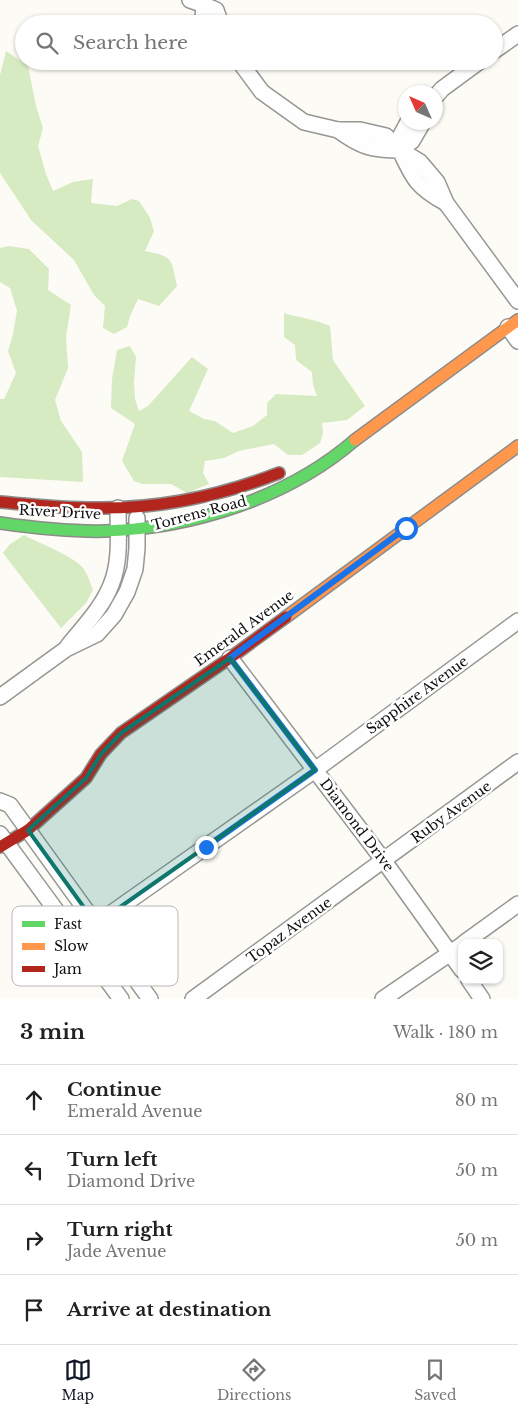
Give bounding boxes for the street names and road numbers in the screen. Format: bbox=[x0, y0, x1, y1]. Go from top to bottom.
street label: Torrens Road bbox=[150, 492, 249, 534]
street label: River Drive bbox=[18, 501, 102, 523]
street label: Emerald Avenue bbox=[191, 586, 297, 670]
street label: Sapphire Avenue bbox=[363, 652, 471, 738]
street label: Diamond Drive bbox=[316, 775, 398, 875]
street label: Ruby Avenue bbox=[407, 777, 495, 847]
street label: Topaz Avenue bbox=[243, 893, 335, 967]

